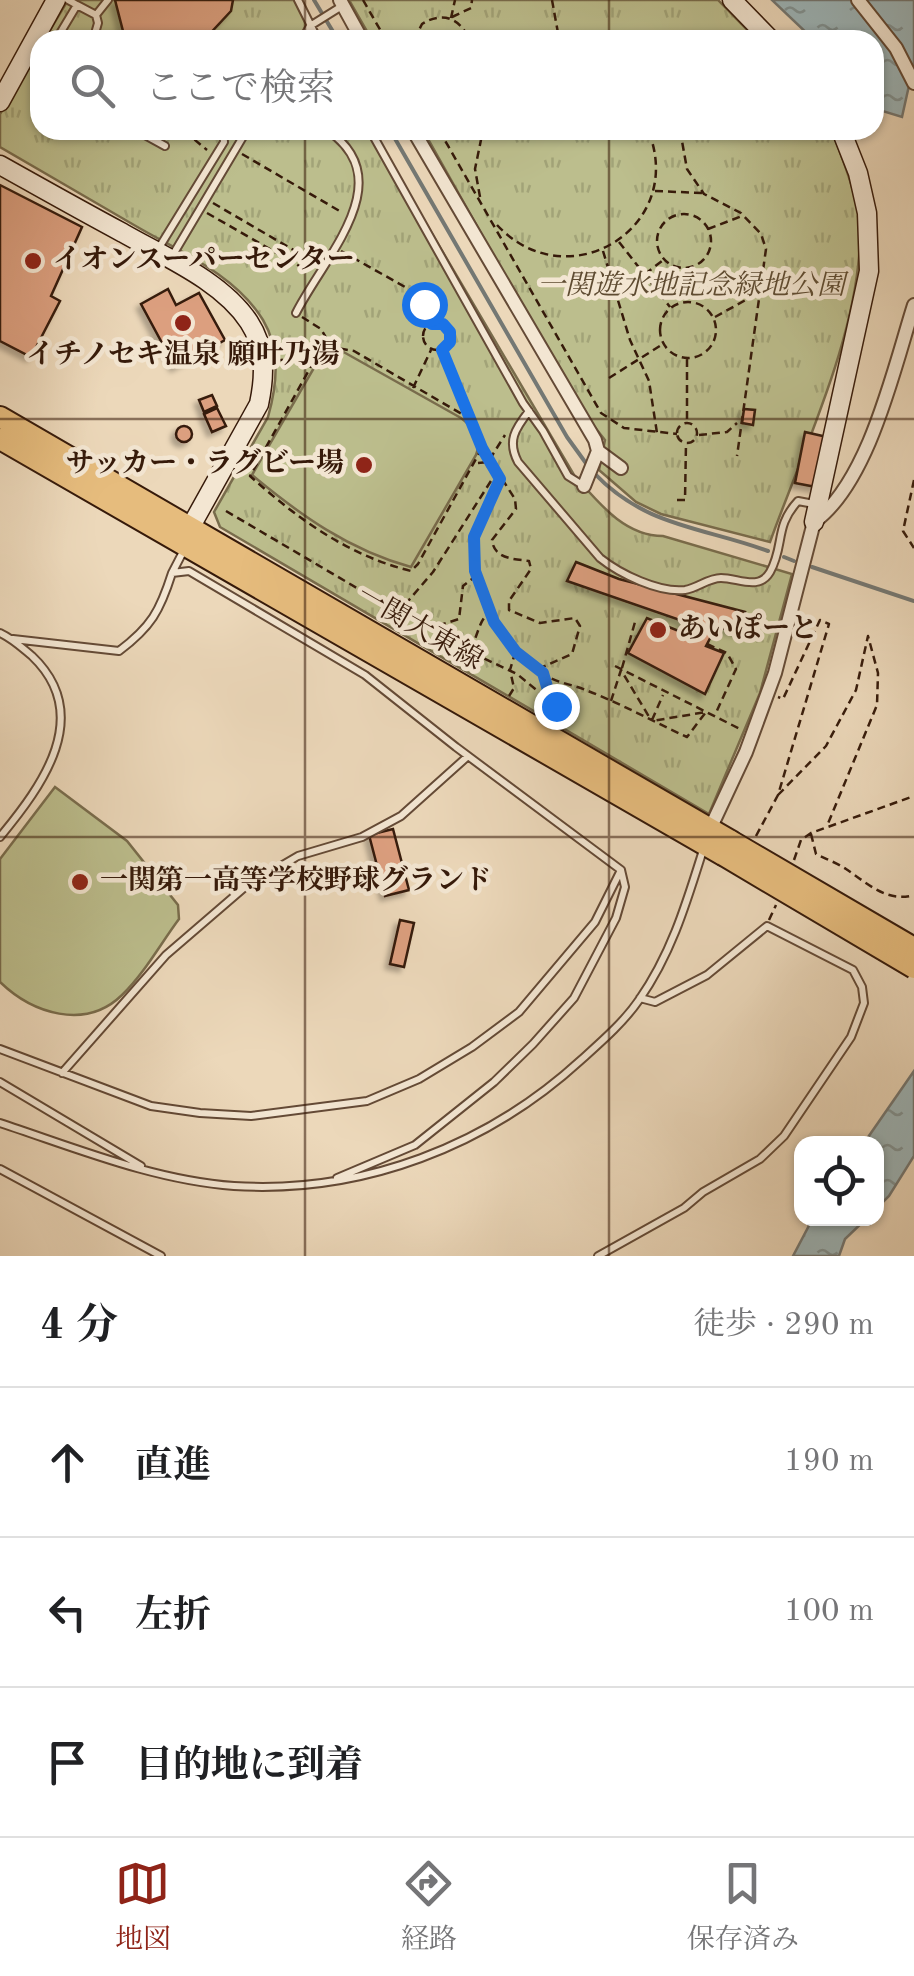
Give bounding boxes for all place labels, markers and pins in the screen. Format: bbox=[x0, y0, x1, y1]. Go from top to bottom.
place label: イオンスーパーセンター bbox=[53, 245, 355, 275]
marker: イオンスーパーセンター bbox=[22, 250, 44, 272]
marker: イチノセキ温泉 願叶乃湯 bbox=[172, 312, 194, 334]
place label: イチノセキ温泉 願叶乃湯 bbox=[26, 339, 340, 370]
place label: サッカー・ラグビー場 bbox=[66, 448, 344, 479]
marker: サッカー・ラグビー場 bbox=[353, 454, 375, 476]
place label: あいぽーと bbox=[678, 613, 818, 644]
marker: あいぽーと bbox=[647, 619, 669, 641]
place label: 一関第一高等学校野球グランド bbox=[100, 865, 492, 896]
marker: 一関第一高等学校野球グランド bbox=[69, 871, 91, 893]

